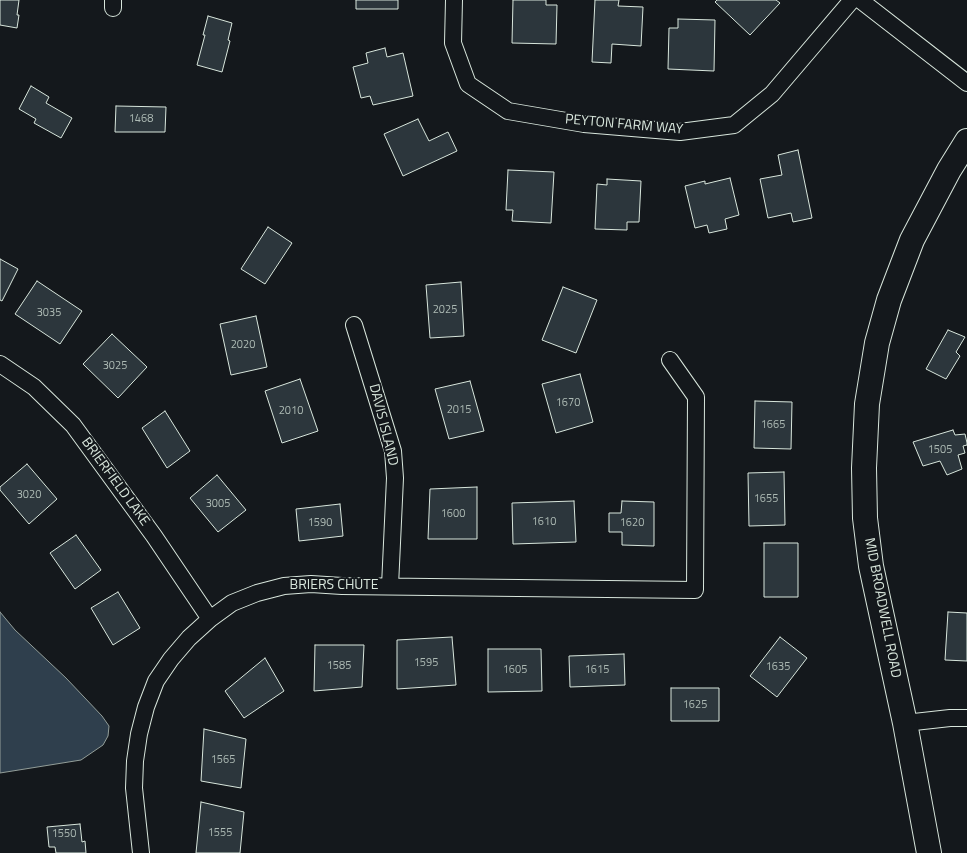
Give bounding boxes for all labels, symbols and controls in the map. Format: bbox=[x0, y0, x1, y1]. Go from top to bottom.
street label: PEYTON FARM WAY bbox=[564, 111, 684, 139]
house number: 1468 bbox=[129, 112, 153, 126]
house number: 2025 bbox=[433, 303, 457, 317]
house number: 3035 bbox=[37, 306, 61, 320]
house number: 2020 bbox=[231, 338, 255, 352]
house number: 3025 bbox=[103, 359, 127, 373]
street label: DAVIS ISLAND bbox=[365, 382, 401, 468]
house number: 1670 bbox=[556, 396, 580, 410]
house number: 2015 bbox=[447, 403, 471, 417]
house number: 2010 bbox=[279, 404, 303, 418]
house number: 1665 bbox=[761, 418, 785, 432]
street label: BRIERFIELD LAKE bbox=[77, 435, 153, 529]
house number: 1505 bbox=[928, 443, 952, 457]
house number: 3020 bbox=[17, 488, 41, 502]
house number: 1655 bbox=[754, 492, 778, 506]
house number: 3005 bbox=[206, 497, 230, 511]
house number: 1600 bbox=[441, 507, 465, 521]
house number: 1610 bbox=[532, 515, 556, 529]
house number: 1590 bbox=[308, 516, 332, 530]
house number: 1620 bbox=[620, 516, 644, 530]
street label: MID BROADWELL ROAD bbox=[860, 536, 904, 680]
street label: BRIERS CHUTE bbox=[290, 578, 378, 594]
house number: 1595 bbox=[414, 656, 438, 670]
house number: 1585 bbox=[327, 659, 351, 673]
house number: 1635 bbox=[766, 660, 790, 674]
house number: 1605 bbox=[503, 663, 527, 677]
house number: 1615 bbox=[585, 663, 609, 677]
house number: 1625 bbox=[683, 698, 707, 712]
house number: 1565 bbox=[211, 753, 235, 767]
house number: 1555 bbox=[208, 826, 232, 840]
house number: 1550 bbox=[52, 827, 76, 841]

